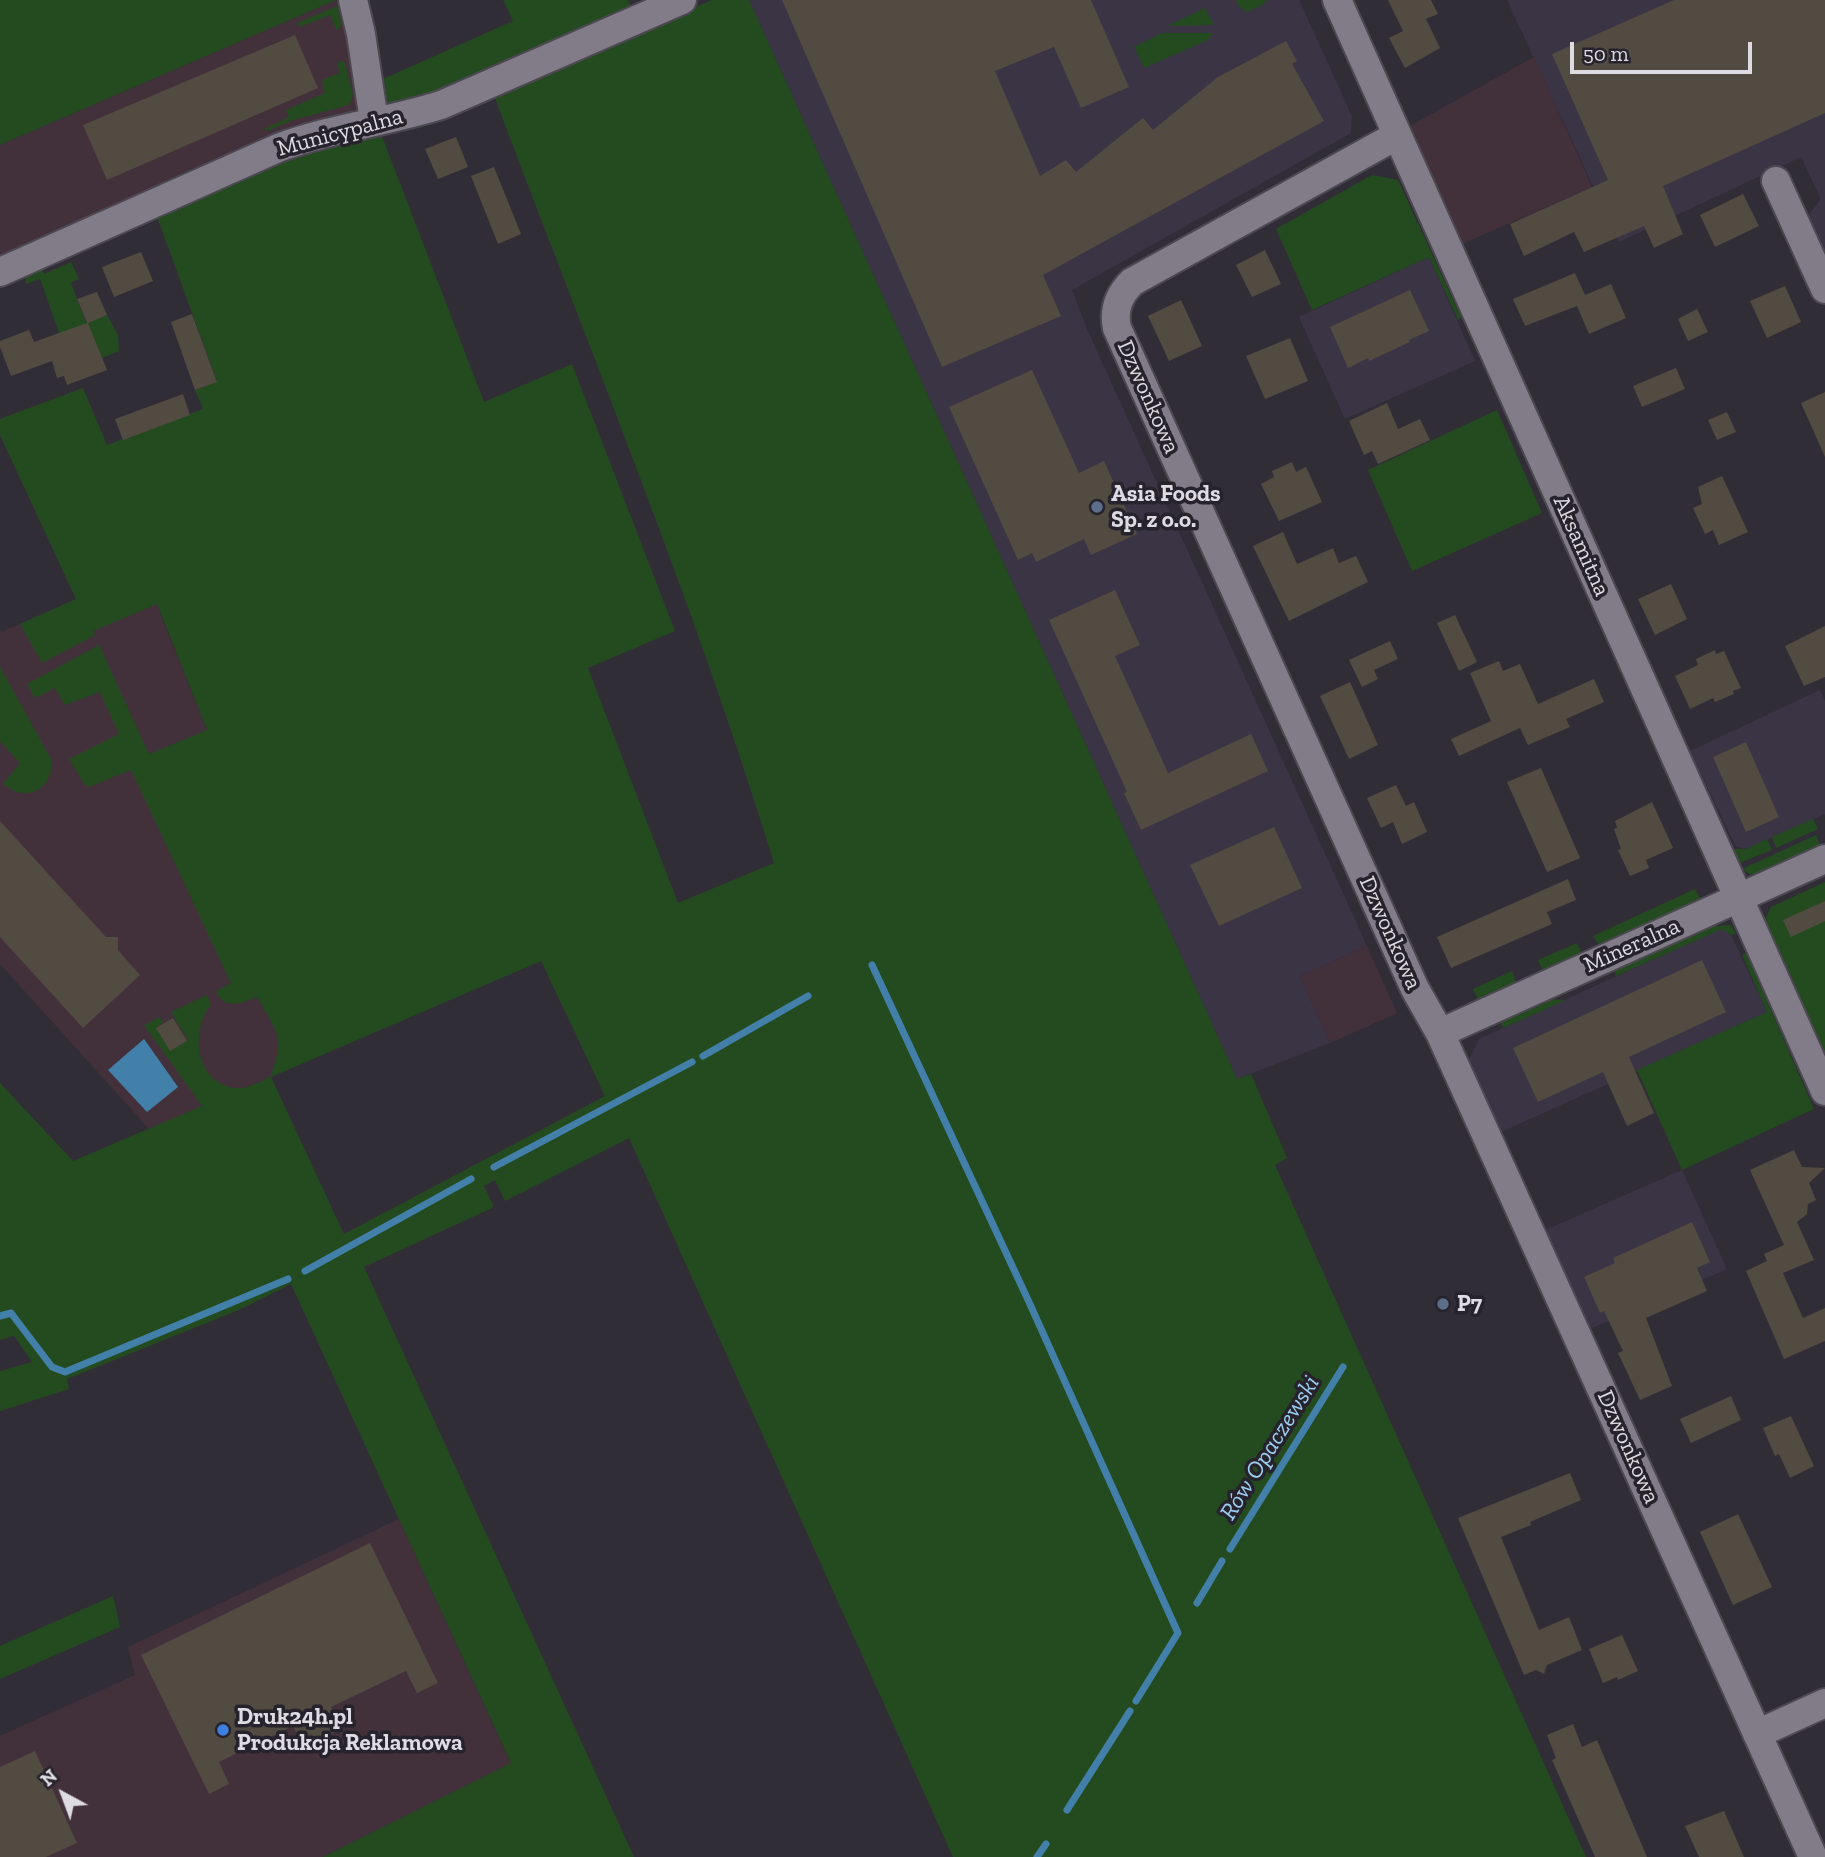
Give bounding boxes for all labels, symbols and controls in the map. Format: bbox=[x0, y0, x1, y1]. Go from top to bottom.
scale bar bbox=[1573, 28, 1755, 72]
text: 50 m bbox=[1583, 41, 1629, 66]
street label: Municypalna bbox=[274, 103, 406, 163]
street label: Dzwonkowa bbox=[1111, 336, 1185, 458]
place label: Asia Foods Sp. z o.o. bbox=[1111, 480, 1221, 534]
street label: Aksamitna bbox=[1547, 491, 1615, 601]
marker: Asia Foods Sp. z o.o. bbox=[1089, 499, 1105, 515]
street label: Dzwonkowa bbox=[1353, 872, 1427, 994]
street label: Mineralna bbox=[1580, 913, 1684, 979]
place label: P7 bbox=[1457, 1290, 1482, 1318]
marker: P7 bbox=[1435, 1296, 1451, 1312]
water label: Rów Opaczewski bbox=[1214, 1370, 1326, 1526]
street label: Dzwonkowa bbox=[1591, 1386, 1665, 1508]
place label: Druk24h.pl Produkcja Reklamowa bbox=[237, 1703, 463, 1757]
marker: Druk24h.pl Produkcja Reklamowa bbox=[215, 1722, 231, 1738]
north arrow bbox=[28, 1759, 98, 1829]
text: N bbox=[36, 1764, 62, 1791]

